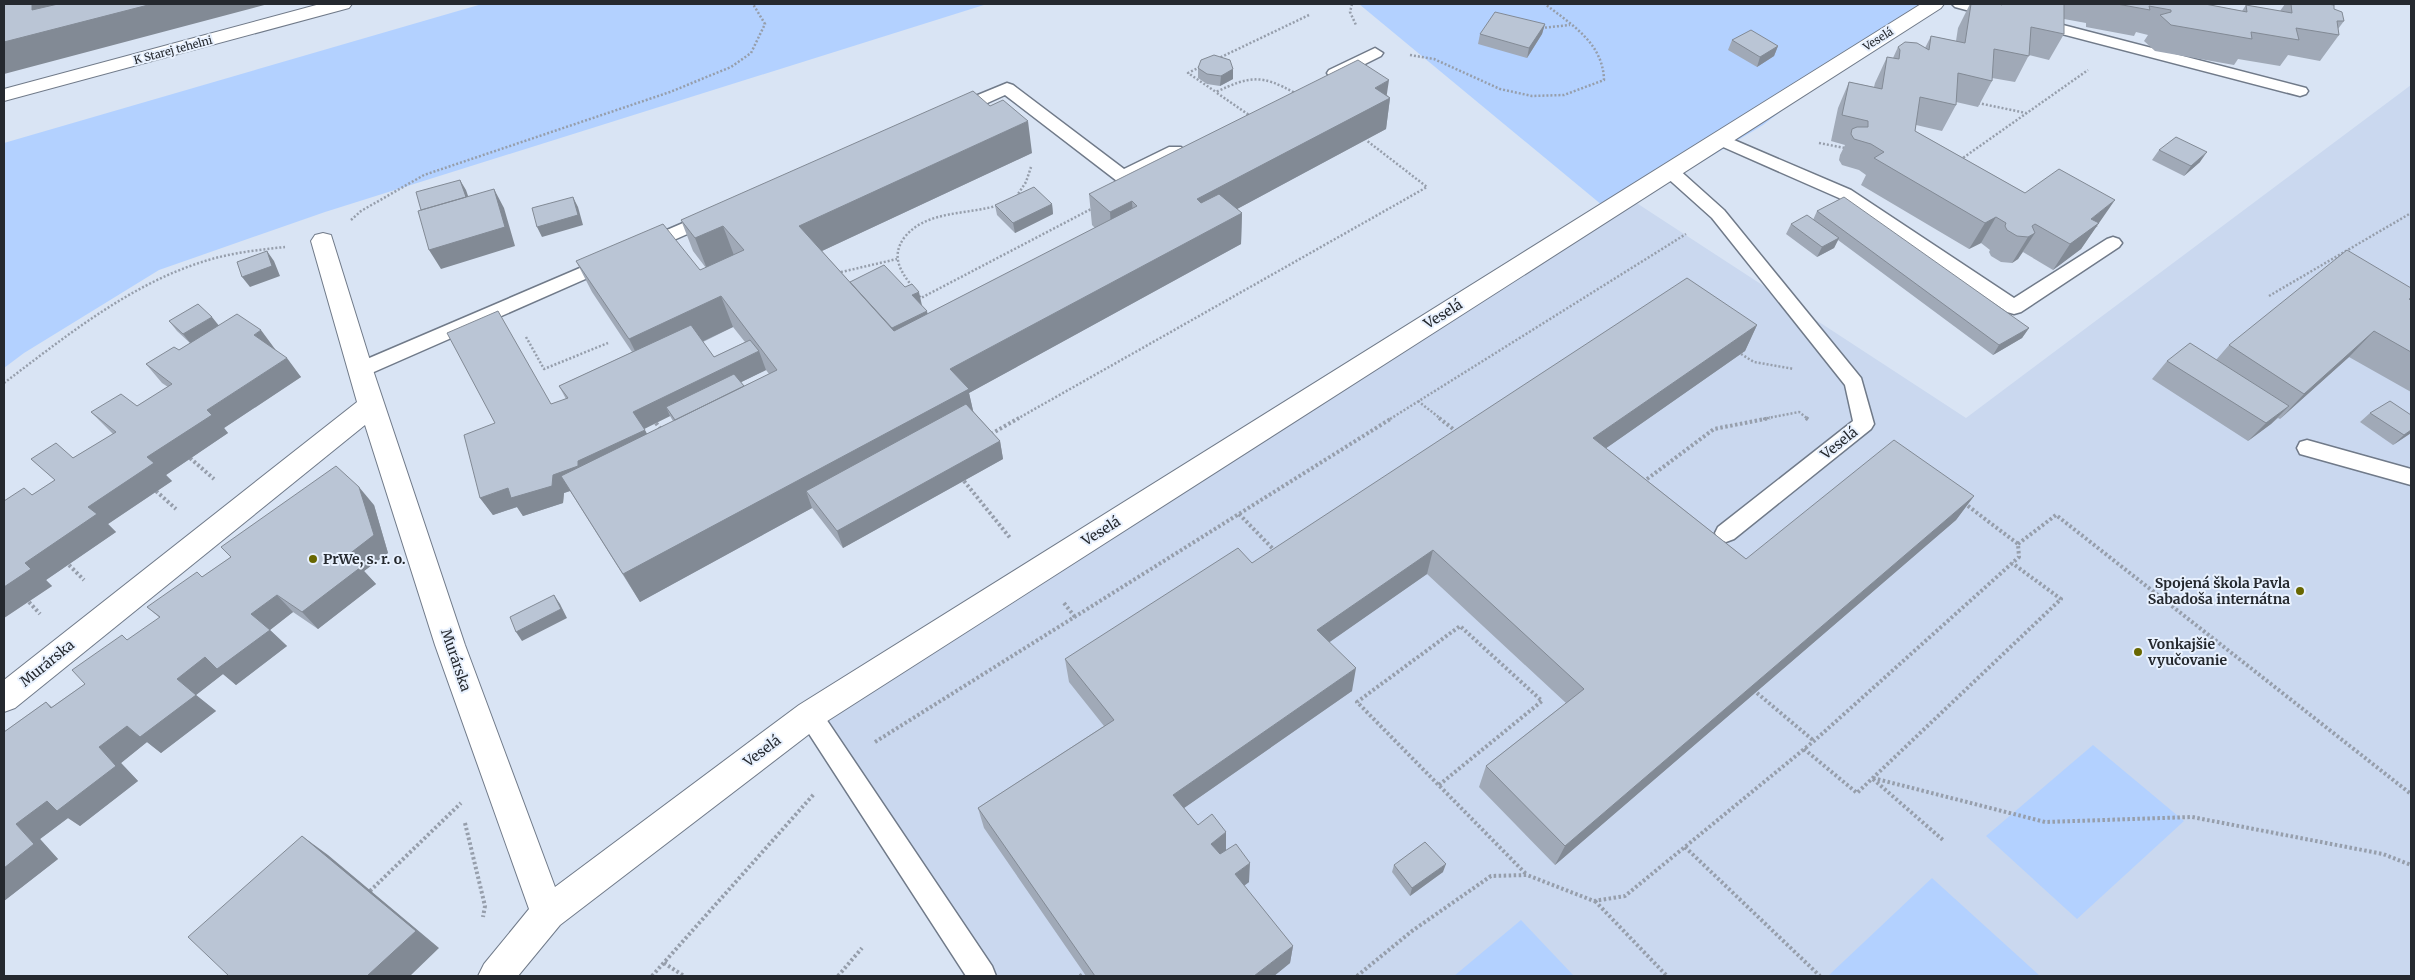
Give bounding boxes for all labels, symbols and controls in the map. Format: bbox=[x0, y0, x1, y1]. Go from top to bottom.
street label: Veselá bbox=[1859, 24, 1896, 54]
street label: K Starej tehelni bbox=[132, 33, 214, 67]
street label: Veselá bbox=[1420, 295, 1466, 333]
street label: Veselá bbox=[1816, 422, 1861, 464]
street label: Veselá bbox=[1078, 512, 1124, 550]
place label: PrWe, s. r. o. bbox=[323, 550, 406, 568]
marker: PrWe, s. r. o. bbox=[307, 553, 319, 565]
place label: Spojená škola Pavla Sabadoša internátna bbox=[2148, 574, 2290, 608]
marker: Spojená škola Pavla Sabadoša internátna bbox=[2294, 585, 2306, 597]
street label: Murárska bbox=[437, 626, 475, 694]
street label: Murárska bbox=[16, 635, 78, 690]
place label: Vonkajšie vyučovanie bbox=[2147, 635, 2228, 669]
marker: Vonkajšie vyučovanie bbox=[2132, 646, 2144, 658]
street label: Veselá bbox=[739, 731, 785, 771]

